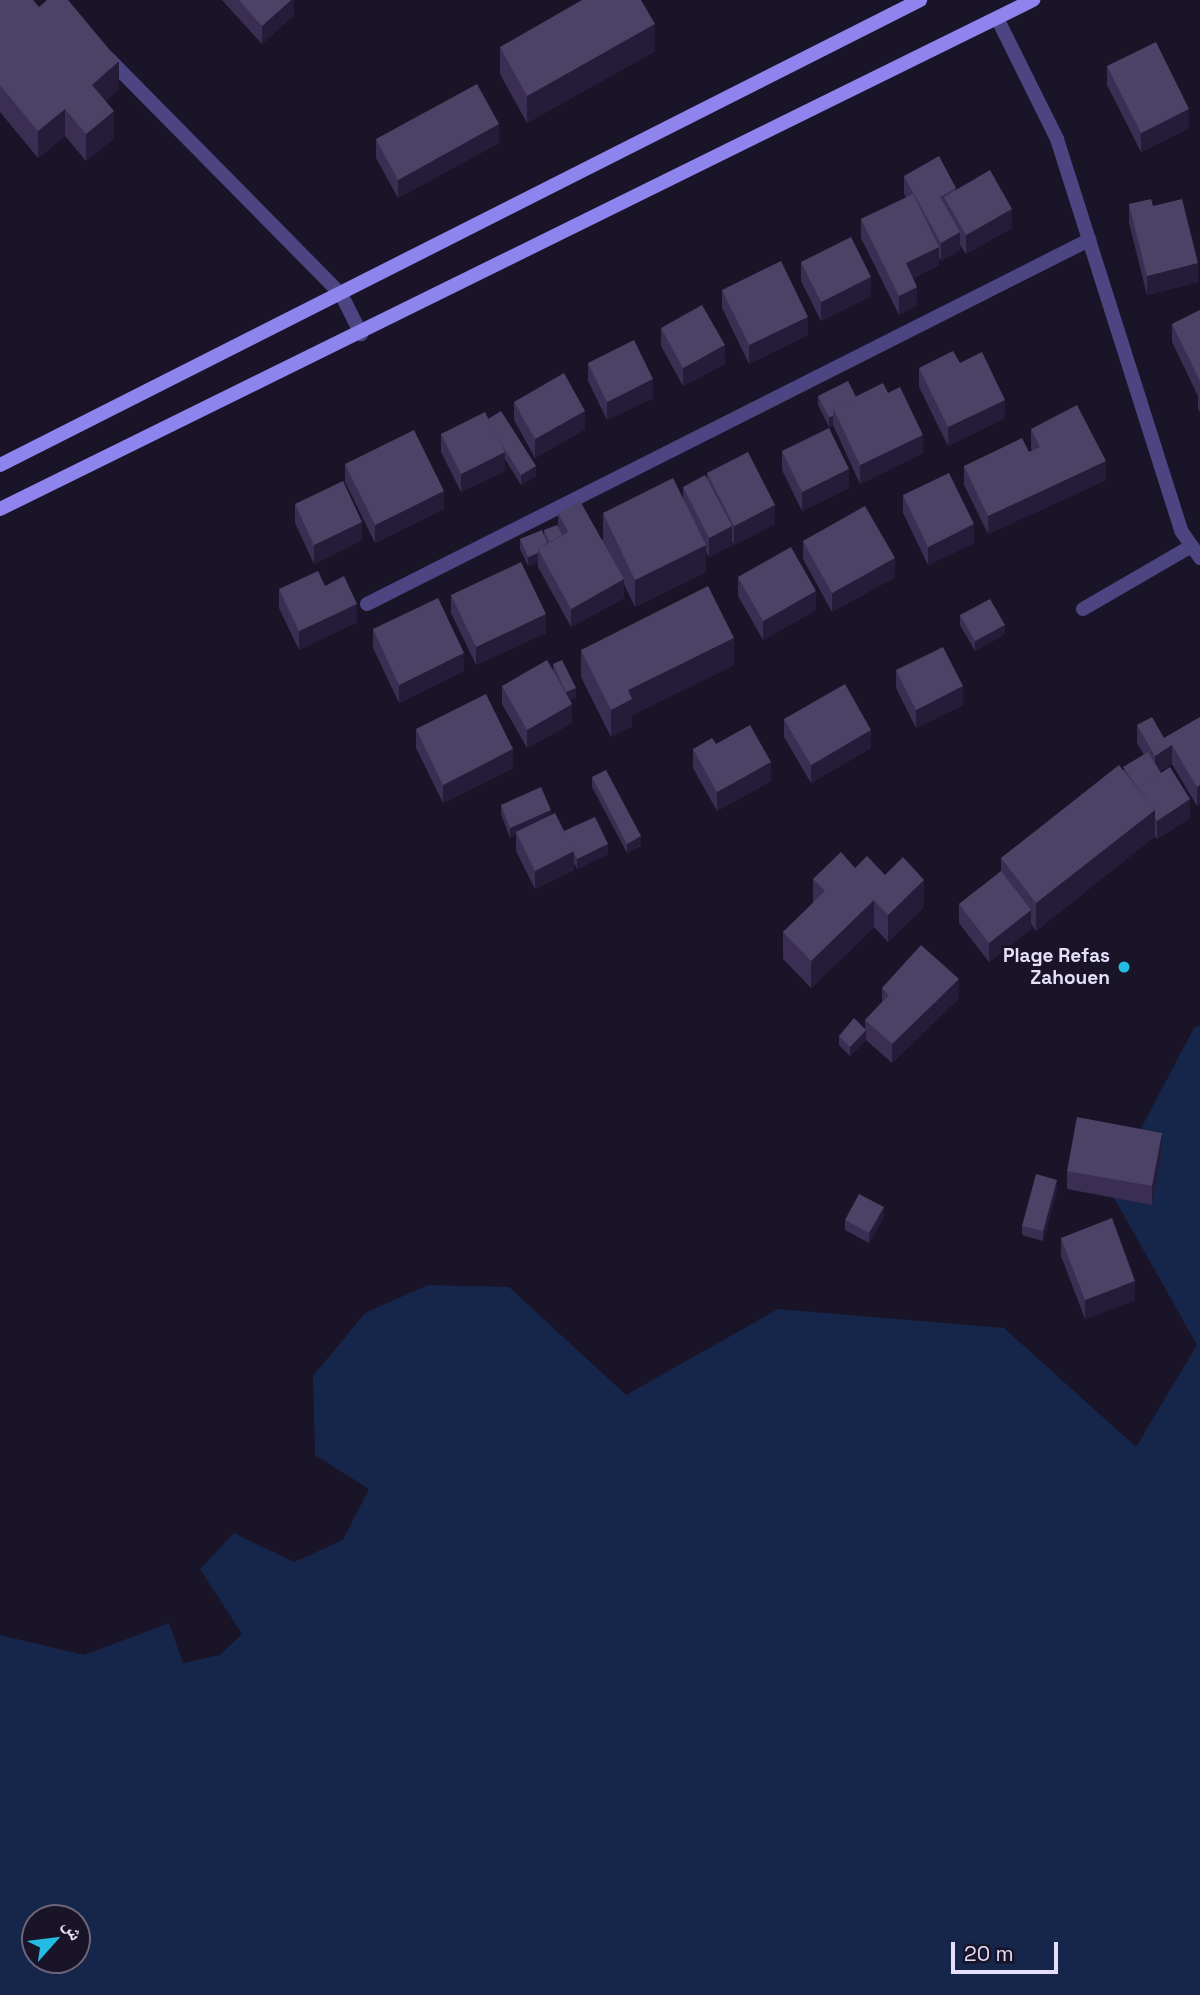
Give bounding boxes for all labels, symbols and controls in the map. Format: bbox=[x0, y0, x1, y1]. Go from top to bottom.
place label: Plage Refas Zahouen bbox=[1003, 945, 1110, 989]
marker: Plage Refas Zahouen bbox=[1116, 959, 1132, 975]
north arrow bbox=[21, 1904, 91, 1974]
text: ش bbox=[57, 1915, 89, 1945]
scale bar bbox=[955, 1928, 1062, 1972]
text: 20 m bbox=[964, 1940, 1014, 1967]

